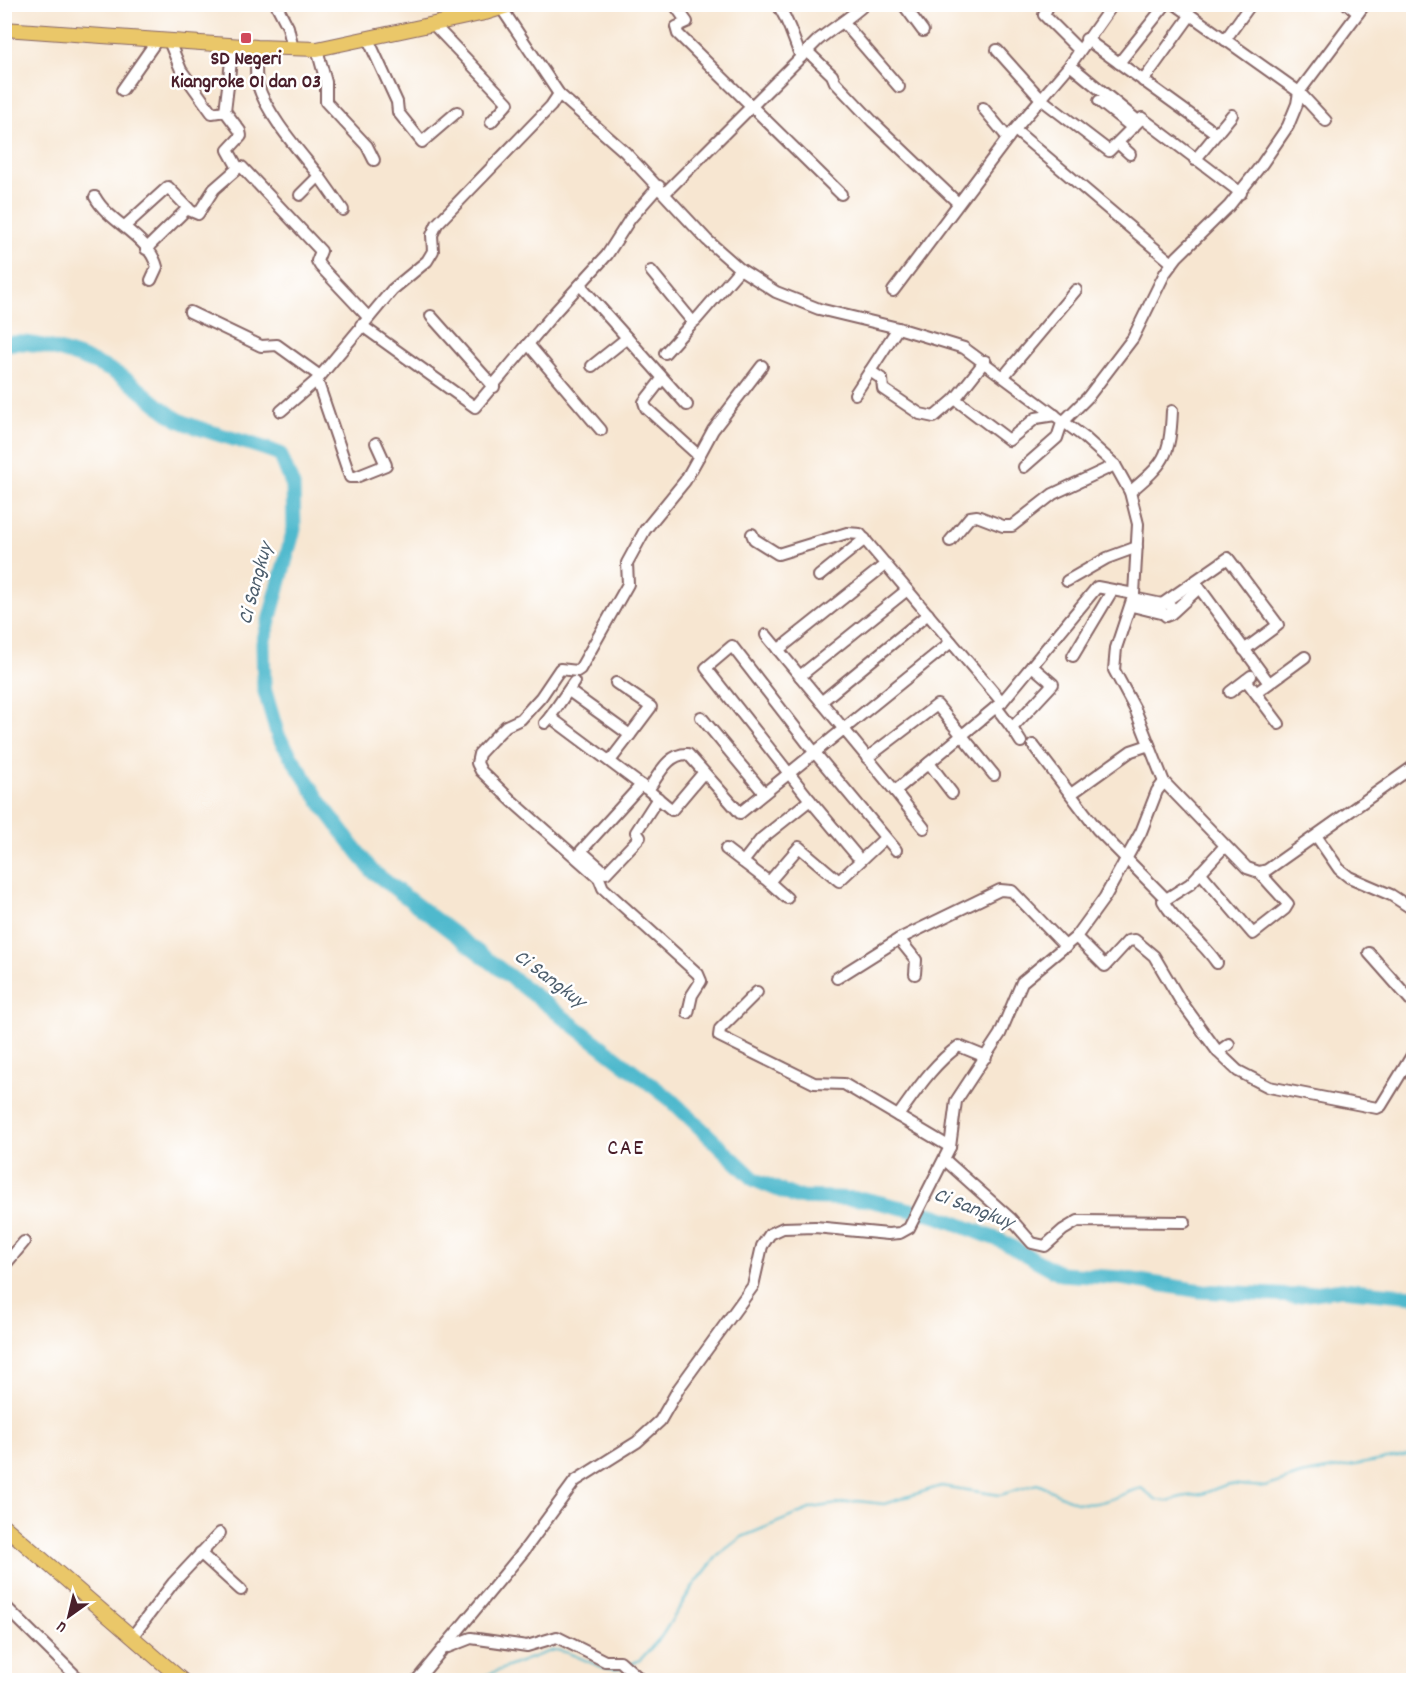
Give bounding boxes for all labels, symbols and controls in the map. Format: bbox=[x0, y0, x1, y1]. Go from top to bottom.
marker: SD Negeri Kiangroke 01 dan 03 bbox=[239, 31, 253, 45]
place label: SD Negeri Kiangroke 01 dan 03 bbox=[171, 46, 321, 97]
water label: Ci Sangkuy bbox=[232, 538, 283, 628]
water label: Ci Sangkuy bbox=[507, 943, 593, 1019]
district label: CAE bbox=[607, 1134, 645, 1165]
water label: Ci Sangkuy bbox=[929, 1181, 1020, 1240]
north arrow bbox=[39, 1586, 99, 1646]
text: U bbox=[52, 1615, 72, 1638]

